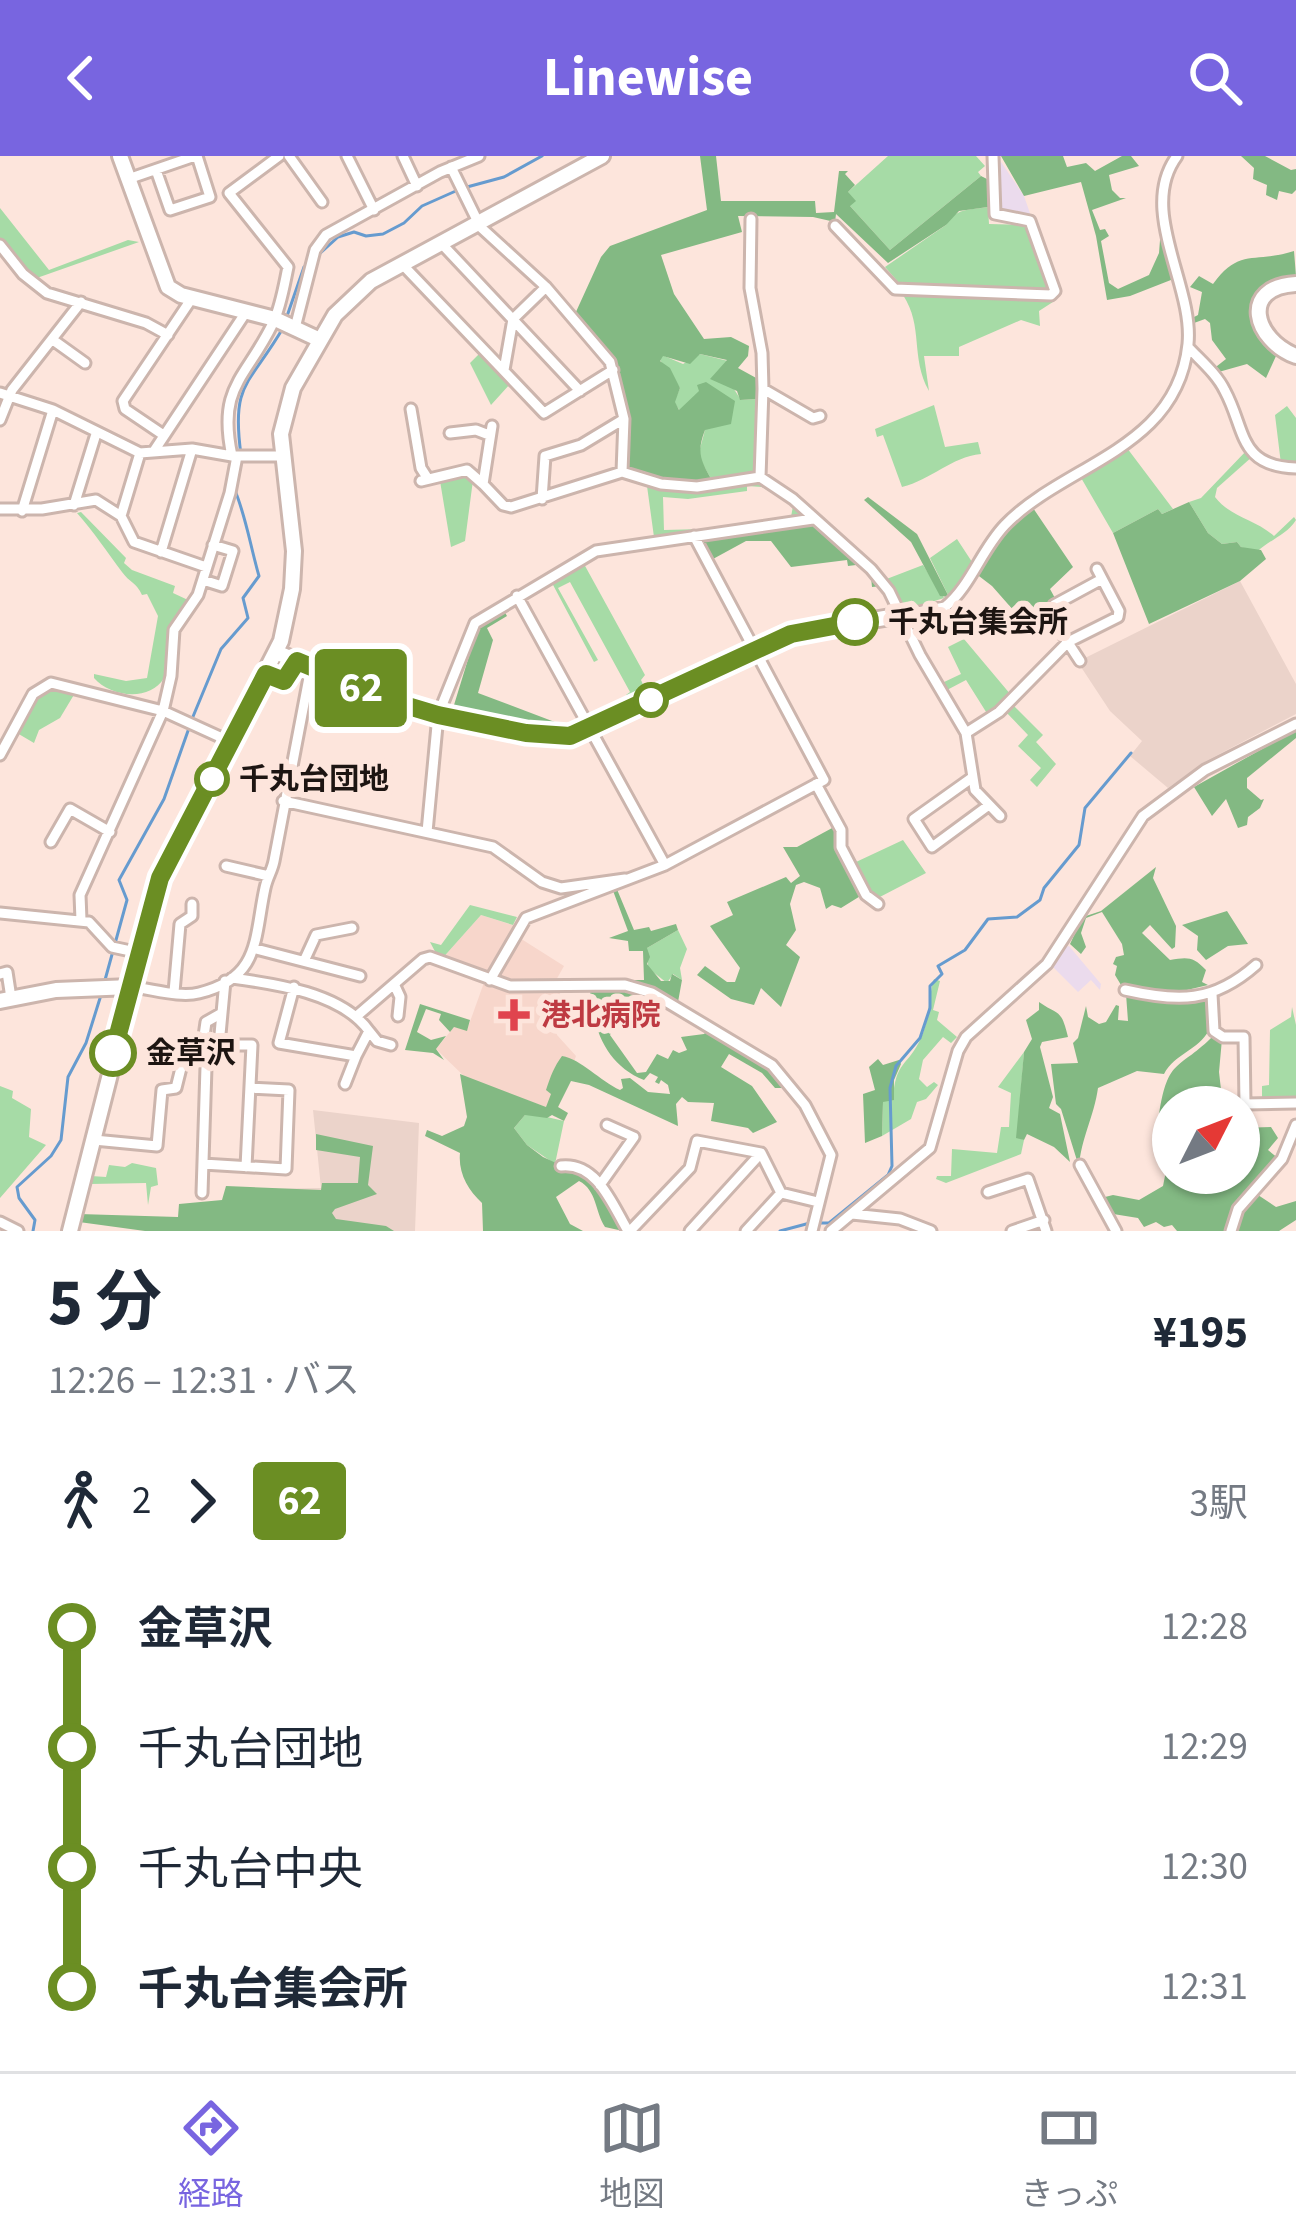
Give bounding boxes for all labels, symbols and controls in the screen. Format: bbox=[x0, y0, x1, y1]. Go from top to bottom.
text: Linewise bbox=[543, 40, 753, 117]
icon: back bbox=[48, 45, 114, 111]
icon: search bbox=[1182, 45, 1248, 111]
marker: 千丸台集会所 bbox=[833, 600, 877, 644]
place label: 千丸台集会所 bbox=[888, 601, 1068, 644]
line badge: 62 bbox=[307, 649, 415, 727]
text: 62 bbox=[339, 658, 383, 718]
unlabelled marker bbox=[635, 684, 667, 716]
place label: 千丸台団地 bbox=[239, 758, 389, 801]
marker: 千丸台団地 bbox=[196, 763, 228, 795]
place label: 港北病院 bbox=[541, 994, 661, 1037]
marker: 港北病院 bbox=[498, 999, 530, 1031]
marker: 金草沢 bbox=[91, 1031, 135, 1075]
place label: 金草沢 bbox=[146, 1032, 236, 1075]
north arrow bbox=[1152, 1086, 1260, 1194]
map controls bbox=[1152, 1086, 1260, 1194]
text: 5 分 bbox=[48, 1256, 162, 1350]
text: ¥195 bbox=[1153, 1301, 1248, 1365]
text: 12:26 – 12:31 · バス bbox=[48, 1353, 360, 1409]
icon: walk bbox=[48, 1468, 114, 1534]
icon: forward bbox=[169, 1468, 235, 1534]
text: 62 bbox=[277, 1471, 322, 1531]
text: 2 bbox=[132, 1473, 151, 1529]
text: 3駅 bbox=[1190, 1476, 1248, 1532]
text: 金草沢 bbox=[138, 1598, 273, 1662]
text: 12:28 bbox=[1161, 1599, 1248, 1655]
text: 千丸台団地 bbox=[138, 1718, 363, 1782]
text: 12:29 bbox=[1161, 1719, 1248, 1775]
text: 千丸台中央 bbox=[138, 1838, 363, 1902]
text: 12:30 bbox=[1161, 1839, 1248, 1895]
text: 千丸台集会所 bbox=[138, 1958, 408, 2022]
text: 12:31 bbox=[1161, 1959, 1248, 2015]
tab: 経路 bbox=[178, 2095, 244, 2218]
tab: 地図 bbox=[599, 2095, 665, 2218]
tab: きっぷ bbox=[1021, 2095, 1118, 2218]

